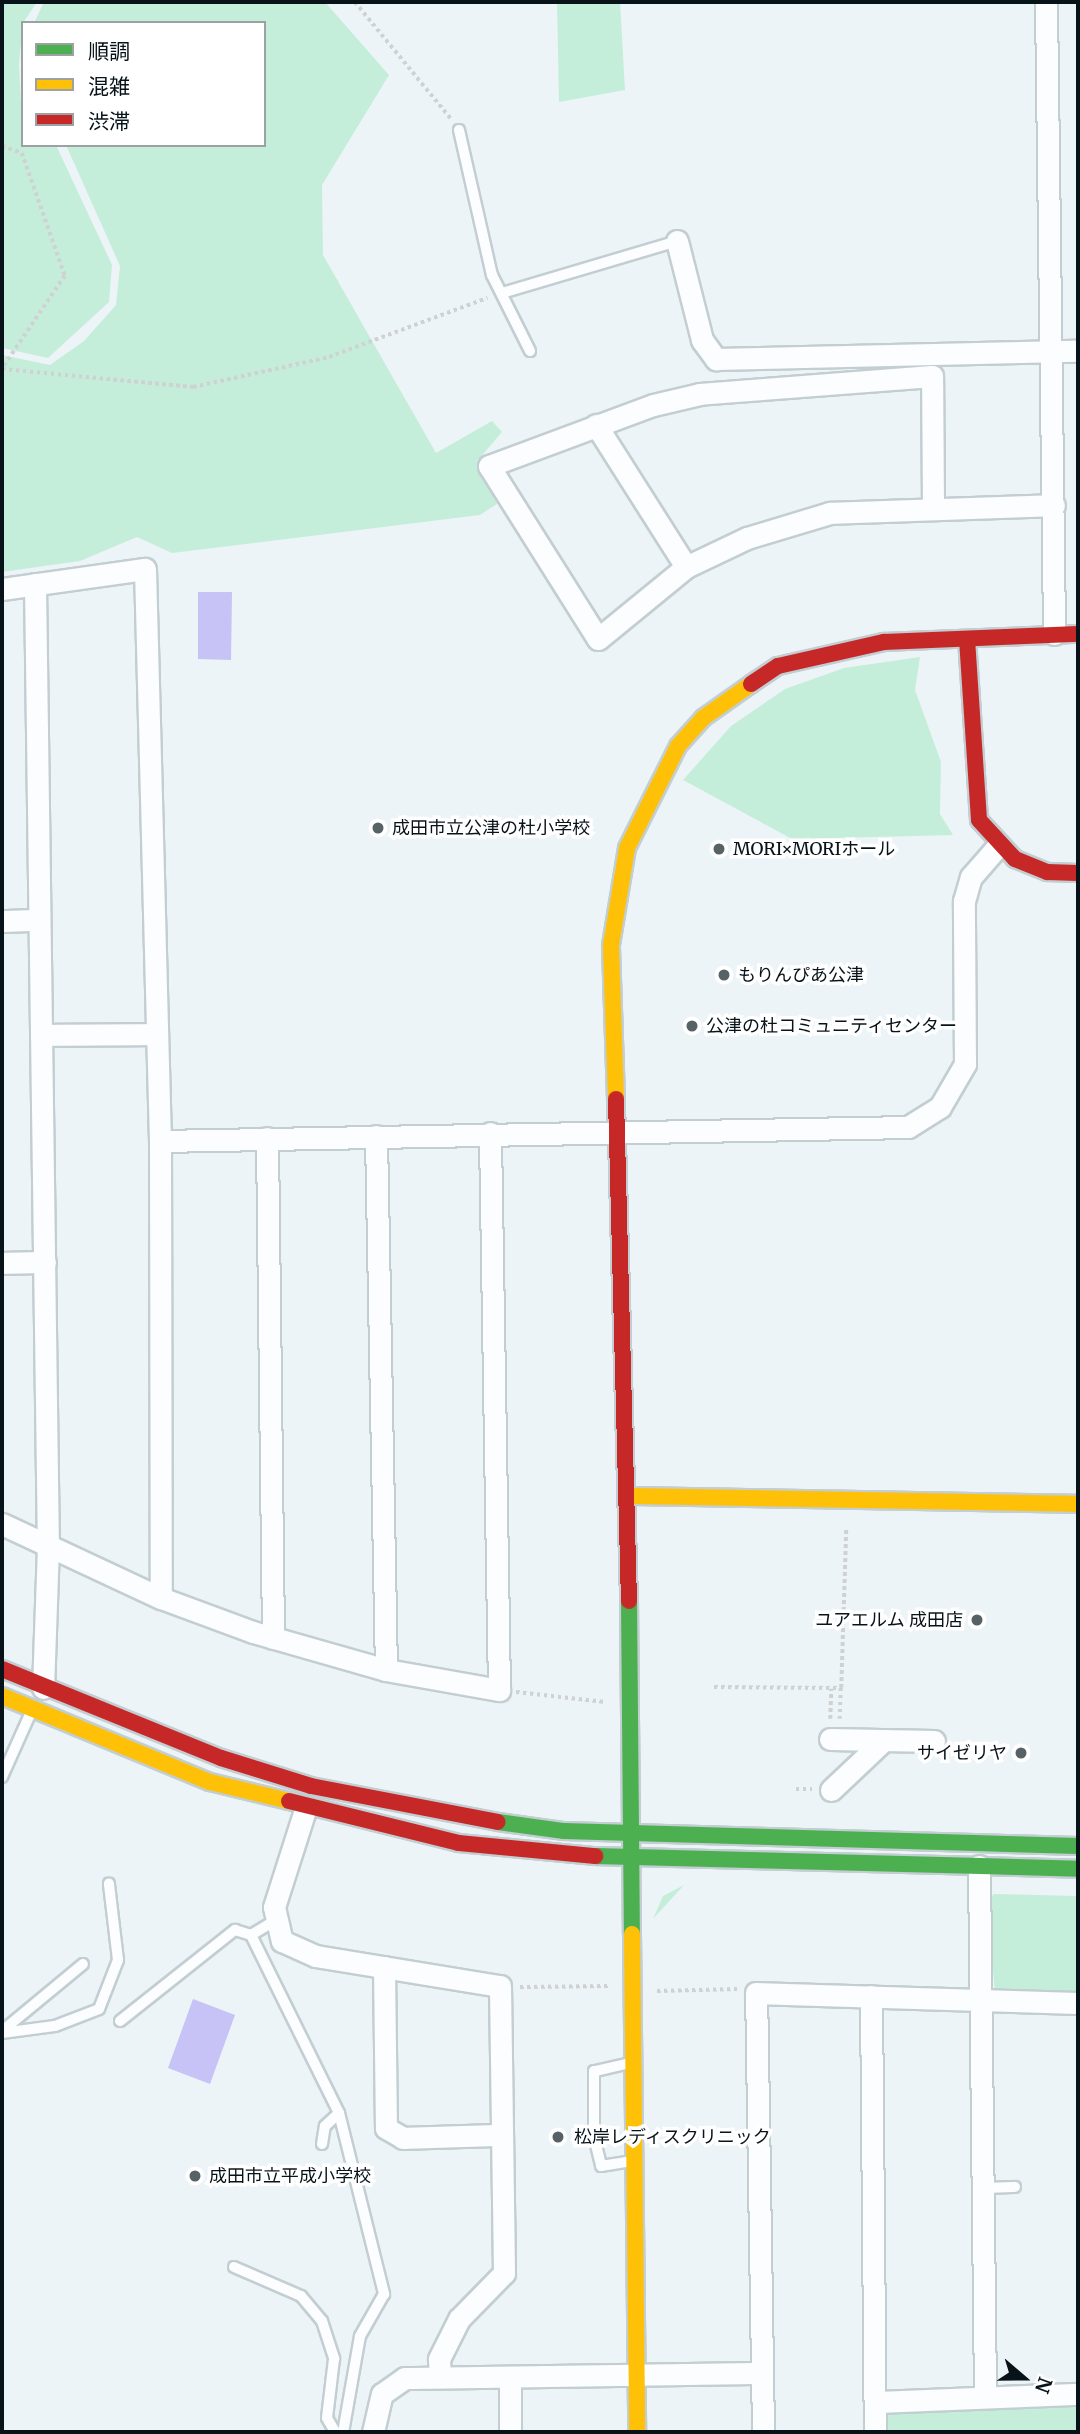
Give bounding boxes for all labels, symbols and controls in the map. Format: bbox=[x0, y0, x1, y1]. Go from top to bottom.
legend bbox=[21, 21, 266, 147]
text: 順調 bbox=[88, 38, 130, 65]
text: 混雑 bbox=[88, 73, 130, 100]
text: 渋滞 bbox=[88, 108, 130, 135]
place label: 成田市立公津の杜小学校 bbox=[392, 817, 590, 839]
marker: 成田市立公津の杜小学校 bbox=[370, 820, 386, 836]
place label: MORI×MORIホール bbox=[733, 838, 895, 860]
marker: MORI×MORIホール bbox=[711, 841, 727, 857]
place label: もりんぴあ公津 bbox=[738, 964, 864, 986]
marker: もりんぴあ公津 bbox=[716, 967, 732, 983]
place label: 公津の杜コミュニティセンター bbox=[706, 1015, 958, 1037]
marker: 公津の杜コミュニティセンター bbox=[684, 1018, 700, 1034]
place label: ユアエルム 成田店 bbox=[815, 1609, 963, 1631]
marker: ユアエルム 成田店 bbox=[969, 1612, 985, 1628]
place label: サイゼリヤ bbox=[917, 1742, 1007, 1764]
marker: サイゼリヤ bbox=[1013, 1745, 1029, 1761]
place label: 松岸レディスクリニック bbox=[574, 2126, 772, 2148]
marker: 松岸レディスクリニック bbox=[548, 2127, 568, 2147]
place label: 成田市立平成小学校 bbox=[209, 2165, 371, 2187]
marker: 成田市立平成小学校 bbox=[187, 2168, 203, 2184]
north arrow bbox=[989, 2343, 1059, 2413]
text: N bbox=[1030, 2374, 1058, 2396]

